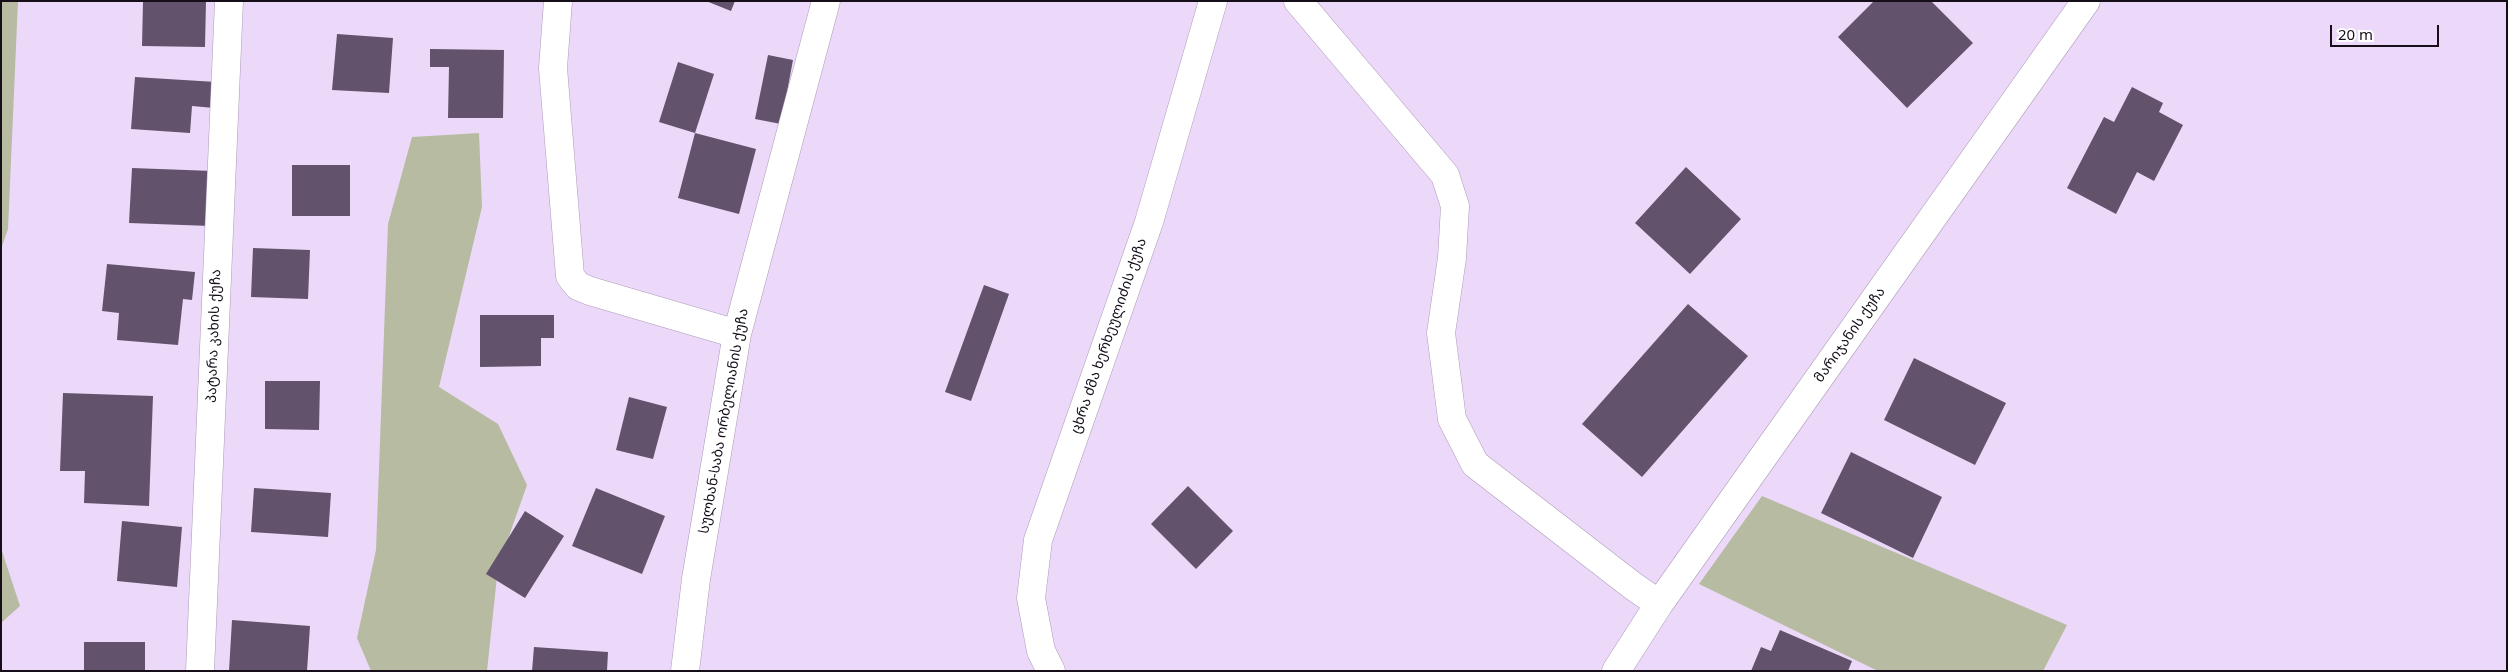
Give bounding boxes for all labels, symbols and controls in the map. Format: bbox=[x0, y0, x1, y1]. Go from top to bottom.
scale bar bbox=[2333, 15, 2442, 47]
text: 20 m bbox=[2338, 24, 2373, 44]
street label: ცხრა ძმა ხერხეულიძის ქუჩა bbox=[1068, 236, 1150, 436]
street label: პატარა კახის ქუჩა bbox=[203, 269, 225, 403]
street label: მარიჯანის ქუჩა bbox=[1811, 284, 1889, 386]
street label: სულხან-საბა ორბელიანის ქუჩა bbox=[696, 307, 752, 535]

